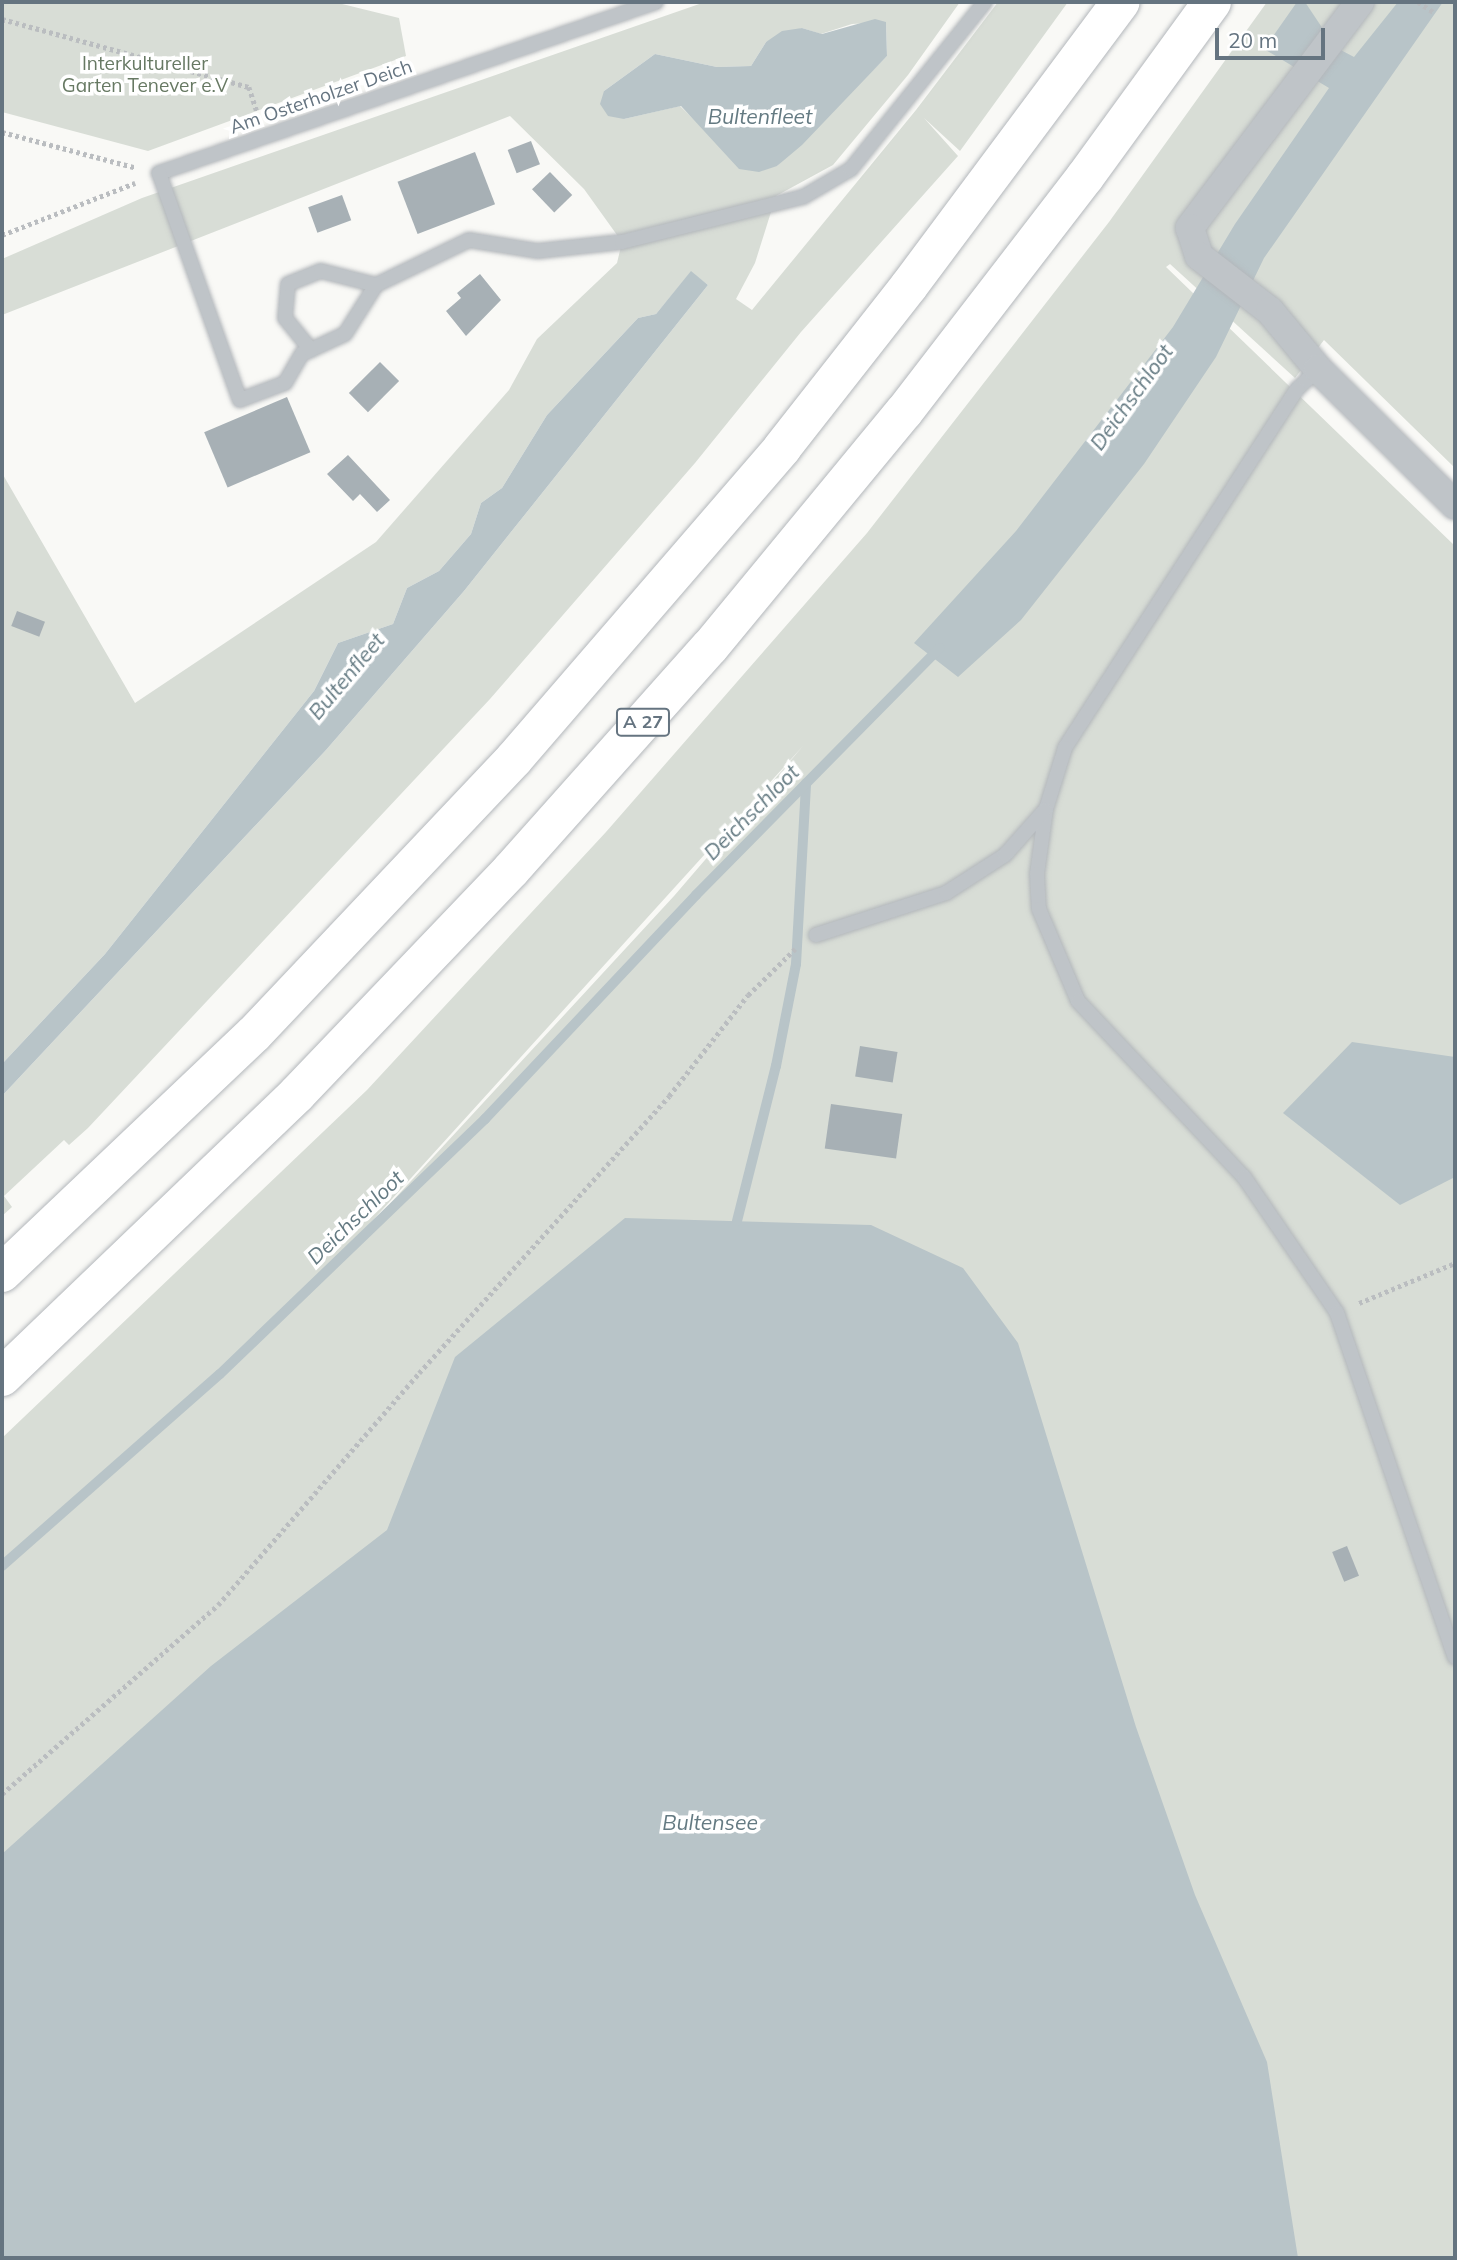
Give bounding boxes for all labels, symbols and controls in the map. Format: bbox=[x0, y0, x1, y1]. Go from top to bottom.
scale bar bbox=[1219, 14, 1329, 58]
text: 20 m bbox=[1228, 27, 1277, 53]
park label: Interkultureller Garten Tenever e.V bbox=[62, 53, 228, 97]
street label: Am Osterholzer Deich bbox=[227, 55, 415, 139]
water label: Bultenfleet bbox=[708, 103, 812, 129]
water label: Deichschloot bbox=[1084, 339, 1178, 455]
water label: Bultenfleet bbox=[303, 628, 389, 724]
road number: A 27 bbox=[615, 708, 671, 736]
water label: Deichschloot bbox=[698, 759, 804, 865]
water label: Deichschloot bbox=[302, 1165, 408, 1269]
water label: Bultensee bbox=[662, 1809, 758, 1835]

